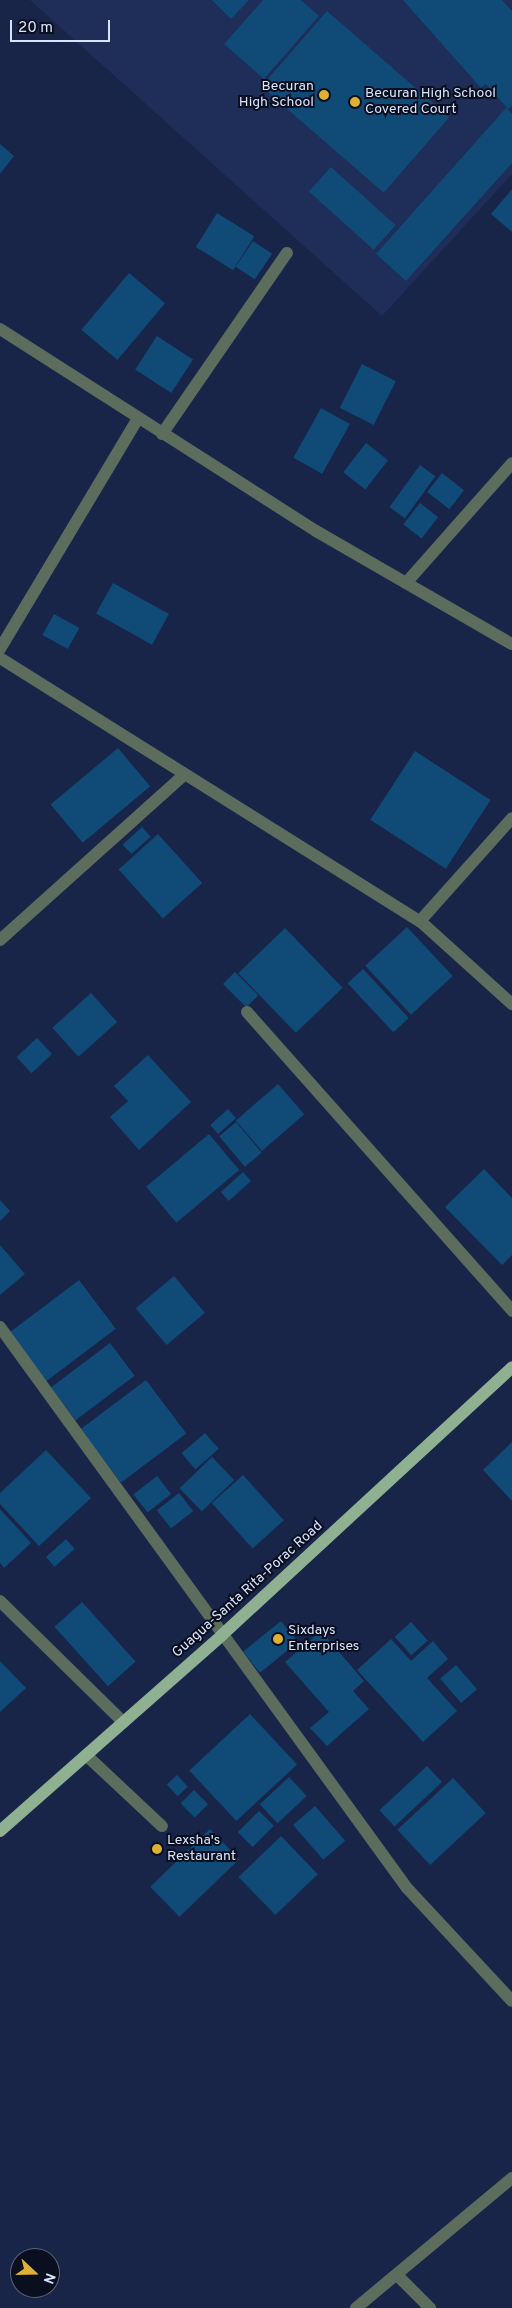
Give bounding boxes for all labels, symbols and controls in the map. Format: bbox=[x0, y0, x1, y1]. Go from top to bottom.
scale bar bbox=[12, 10, 112, 42]
text: 20 m bbox=[18, 19, 53, 38]
place label: Becuran High School bbox=[239, 79, 314, 111]
place label: Becuran High School Covered Court bbox=[365, 86, 496, 118]
marker: Becuran High School bbox=[318, 89, 330, 101]
marker: Becuran High School Covered Court bbox=[349, 96, 361, 108]
street label: Guagua-Santa Rita-Porac Road bbox=[170, 1518, 326, 1662]
place label: Sixdays Enterprises bbox=[288, 1623, 359, 1655]
marker: Sixdays Enterprises bbox=[272, 1633, 284, 1645]
place label: Lexsha's Restaurant bbox=[167, 1833, 236, 1865]
marker: Lexsha's Restaurant bbox=[151, 1843, 163, 1855]
north arrow bbox=[10, 2248, 60, 2298]
text: N bbox=[39, 2270, 58, 2286]

